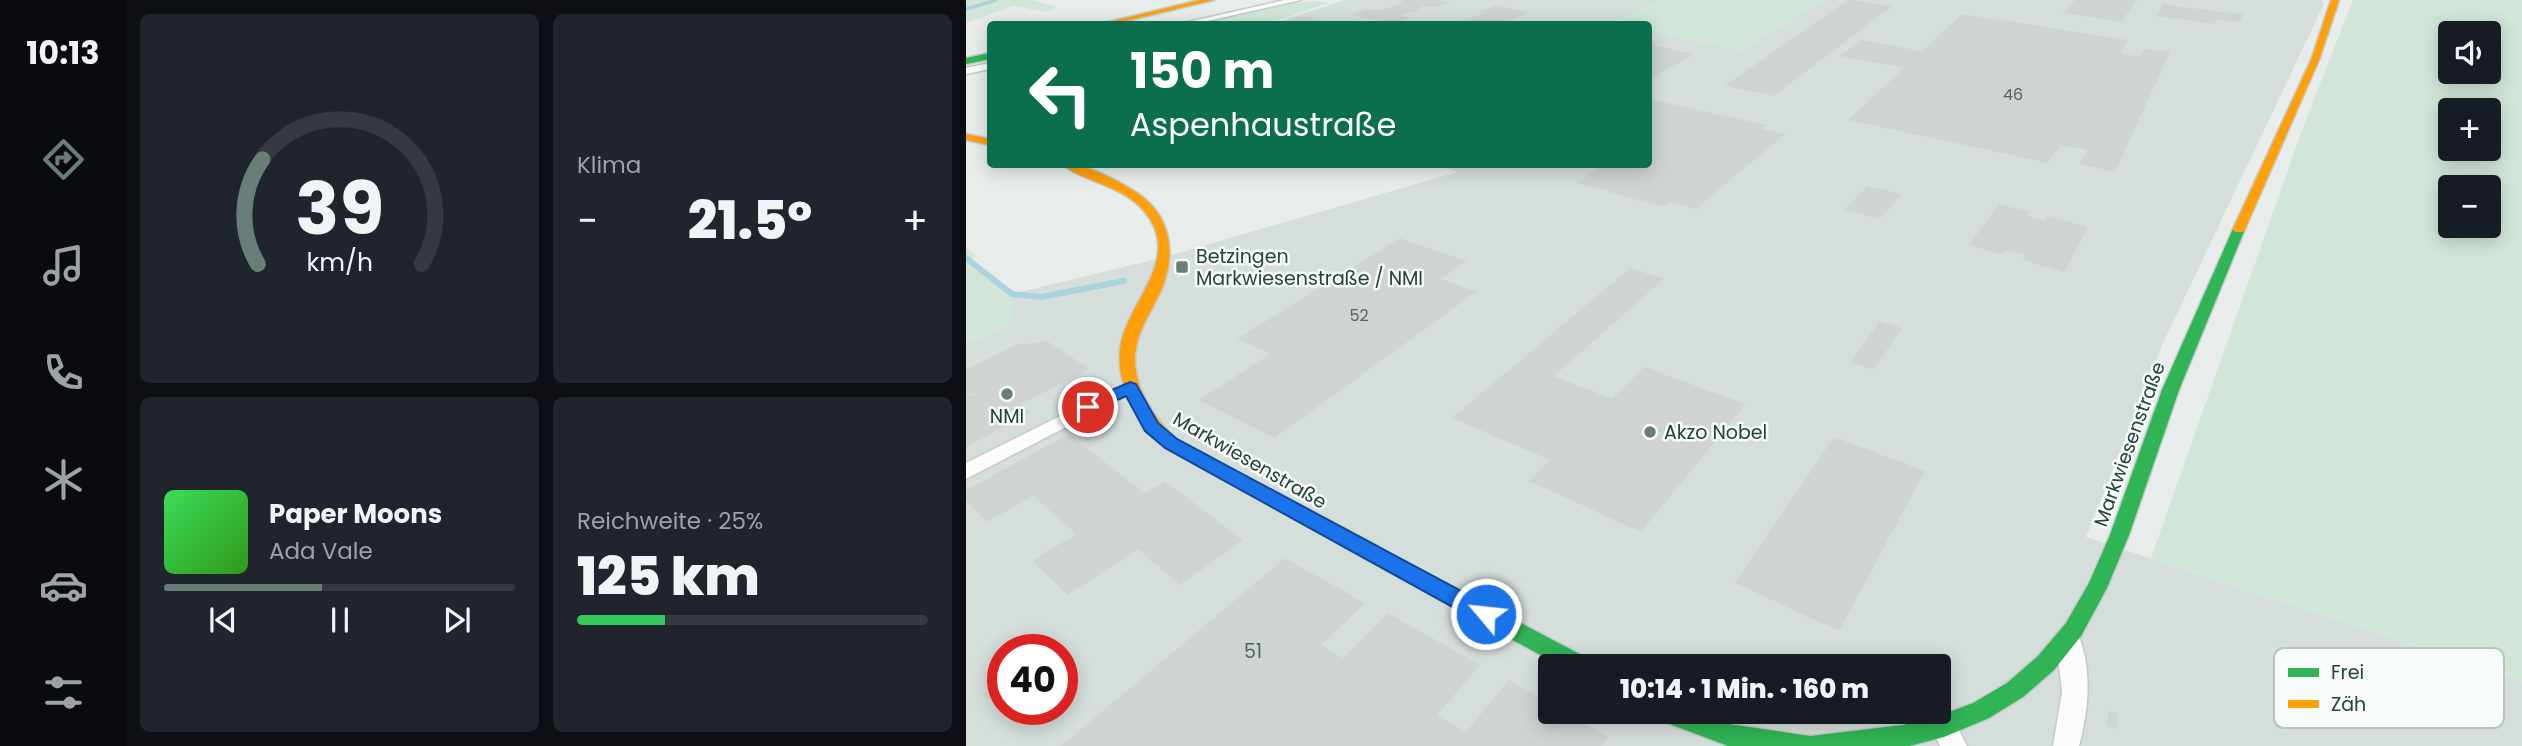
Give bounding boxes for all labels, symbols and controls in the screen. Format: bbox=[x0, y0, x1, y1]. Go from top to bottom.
map controls bbox=[2438, 21, 2501, 238]
button: sound bbox=[2438, 21, 2501, 84]
text: 10:13 bbox=[26, 30, 100, 75]
text: 150 m bbox=[1130, 37, 1275, 105]
icon: left bbox=[1015, 49, 1106, 140]
house number: 46 bbox=[2003, 83, 2023, 106]
button: + bbox=[2438, 98, 2501, 161]
text: Aspenhaustraße bbox=[1130, 102, 1396, 147]
icon: directions bbox=[39, 135, 88, 184]
text: Klima bbox=[577, 149, 641, 181]
text: 39 bbox=[295, 159, 384, 260]
button: − bbox=[2438, 175, 2501, 238]
text: 21.5° bbox=[688, 184, 812, 257]
text: − bbox=[577, 194, 598, 247]
text: + bbox=[902, 194, 928, 247]
icon: music bbox=[39, 241, 88, 290]
place label: Betzingen Markwiesenstraße / NMI bbox=[1196, 243, 1423, 292]
text: km/h bbox=[306, 245, 373, 280]
marker: Betzingen Markwiesenstraße / NMI bbox=[1174, 259, 1190, 275]
house number: 52 bbox=[1349, 304, 1369, 327]
icon: phone bbox=[39, 348, 88, 397]
street label: Markwiesenstraße bbox=[2087, 358, 2172, 530]
pin bbox=[1058, 377, 1118, 437]
marker: NMI bbox=[999, 386, 1015, 402]
icon: arrive bbox=[1069, 388, 1107, 426]
place label: NMI bbox=[990, 403, 1024, 430]
street label: Markwiesenstraße bbox=[1168, 405, 1332, 515]
place label: Akzo Nobel bbox=[1664, 419, 1767, 446]
marker: Akzo Nobel bbox=[1642, 424, 1658, 440]
icon: climate bbox=[39, 455, 88, 504]
text: Paper Moons bbox=[269, 496, 442, 532]
text: Reichweite · 25% bbox=[577, 505, 763, 537]
text: Ada Vale bbox=[269, 535, 373, 567]
text: 125 km bbox=[577, 540, 760, 613]
icon: car bbox=[39, 561, 88, 610]
position arrow bbox=[1449, 577, 1523, 651]
icon: previous bbox=[204, 601, 242, 639]
icon: pause bbox=[321, 601, 359, 639]
icon: next bbox=[438, 601, 476, 639]
speed limit sign: 40 bbox=[987, 634, 1078, 725]
house number: 51 bbox=[1244, 638, 1262, 665]
legend bbox=[2274, 648, 2504, 728]
text: Frei bbox=[2331, 659, 2364, 686]
icon: filters bbox=[39, 668, 88, 717]
text: 10:14 · 1 Min. · 160 m bbox=[1620, 671, 1869, 707]
text: Zäh bbox=[2331, 691, 2366, 718]

